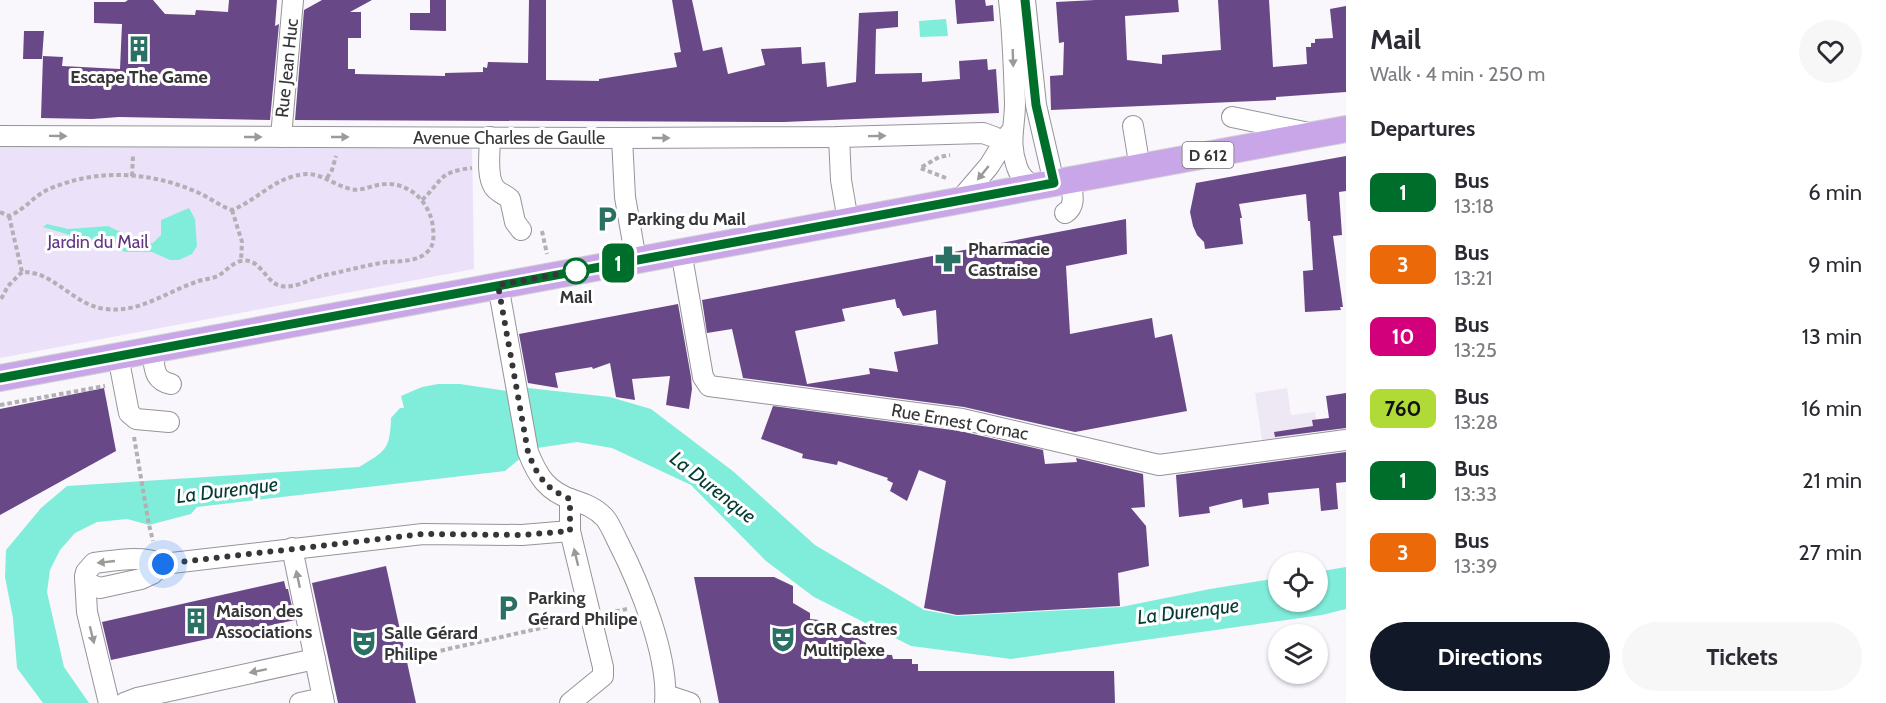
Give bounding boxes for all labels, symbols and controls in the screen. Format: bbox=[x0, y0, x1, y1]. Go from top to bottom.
street label: Rue Jean Huc bbox=[271, 17, 303, 119]
button: heart bbox=[1799, 20, 1862, 83]
text: Mail bbox=[1370, 22, 1421, 56]
building icon: Escape The Game bbox=[124, 34, 154, 64]
one-way arrow bbox=[1008, 49, 1018, 68]
text: Walk · 4 min · 250 m bbox=[1370, 62, 1545, 86]
place label: Escape The Game bbox=[70, 66, 208, 88]
text: Departures bbox=[1370, 115, 1475, 142]
street label: Avenue Charles de Gaulle bbox=[413, 127, 605, 149]
one-way arrow bbox=[49, 131, 68, 141]
one-way arrow bbox=[867, 131, 886, 141]
one-way arrow bbox=[244, 132, 263, 142]
one-way arrow bbox=[330, 132, 349, 142]
one-way arrow bbox=[651, 133, 670, 143]
road number: D 612 bbox=[1182, 142, 1234, 168]
one-way arrow bbox=[977, 165, 990, 181]
text: Bus bbox=[1454, 167, 1489, 194]
text: 6 min bbox=[1808, 179, 1862, 206]
text: 1 bbox=[1399, 180, 1407, 205]
text: 13:18 bbox=[1454, 194, 1494, 218]
parking icon: Parking du Mail bbox=[592, 204, 622, 234]
place label: Parking du Mail bbox=[627, 208, 746, 230]
park label: Jardin du Mail bbox=[46, 231, 149, 253]
place label: Pharmacie Castraise bbox=[968, 238, 1050, 281]
text: Bus bbox=[1454, 239, 1489, 266]
line badge: 1 bbox=[598, 244, 638, 282]
pharmacy icon: Pharmacie Castraise bbox=[933, 244, 963, 274]
text: 1 bbox=[614, 251, 622, 276]
text: 9 min bbox=[1808, 251, 1862, 278]
text: 3 bbox=[1397, 252, 1409, 277]
marker: Mail bbox=[563, 258, 589, 284]
text: 13:21 bbox=[1454, 266, 1493, 290]
place label: Mail bbox=[560, 286, 593, 308]
text: Bus bbox=[1454, 311, 1489, 338]
text: 13 min bbox=[1802, 323, 1862, 350]
text: 10 bbox=[1392, 324, 1414, 349]
text: 13:25 bbox=[1454, 338, 1497, 362]
text: Bus bbox=[1454, 383, 1489, 410]
text: 16 min bbox=[1801, 395, 1862, 422]
text: 760 bbox=[1385, 396, 1421, 421]
street label: Rue Ernest Cornac bbox=[890, 399, 1030, 445]
text: 13:28 bbox=[1454, 410, 1498, 434]
water label: La Durenque bbox=[665, 446, 761, 528]
text: Bus bbox=[1454, 455, 1489, 482]
text: 21 min bbox=[1802, 467, 1862, 494]
text: 1 bbox=[1399, 468, 1407, 493]
water label: La Durenque bbox=[175, 472, 279, 508]
text: 13:33 bbox=[1454, 482, 1497, 506]
text: Bus bbox=[1454, 527, 1489, 554]
text: 27 min bbox=[1798, 539, 1862, 566]
text: 3 bbox=[1397, 540, 1409, 565]
one-way arrow bbox=[571, 548, 581, 566]
your location bbox=[148, 549, 178, 579]
map controls bbox=[1268, 552, 1328, 684]
button: locate bbox=[1268, 552, 1328, 612]
text: 13:39 bbox=[1454, 554, 1498, 578]
one-way arrow bbox=[96, 557, 115, 567]
one-way arrow bbox=[293, 569, 302, 588]
place label: Parking Gérard Philipe bbox=[528, 587, 638, 630]
parking icon: Parking Gérard Philipe bbox=[493, 593, 523, 623]
water label: La Durenque bbox=[1136, 593, 1240, 629]
place label: Maison des Associations bbox=[216, 600, 313, 643]
building icon: Maison des Associations bbox=[181, 606, 211, 636]
place label: CGR Castres Multiplexe bbox=[803, 618, 898, 661]
place label: Salle Gérard Philipe bbox=[384, 622, 478, 665]
button: Directions bbox=[1370, 622, 1610, 691]
button: Tickets bbox=[1622, 622, 1862, 691]
theatre icon: CGR Castres Multiplexe bbox=[768, 624, 798, 654]
button: layers bbox=[1268, 624, 1328, 684]
one-way arrow bbox=[88, 625, 98, 644]
theatre icon: Salle Gérard Philipe bbox=[349, 628, 379, 658]
one-way arrow bbox=[248, 667, 267, 676]

